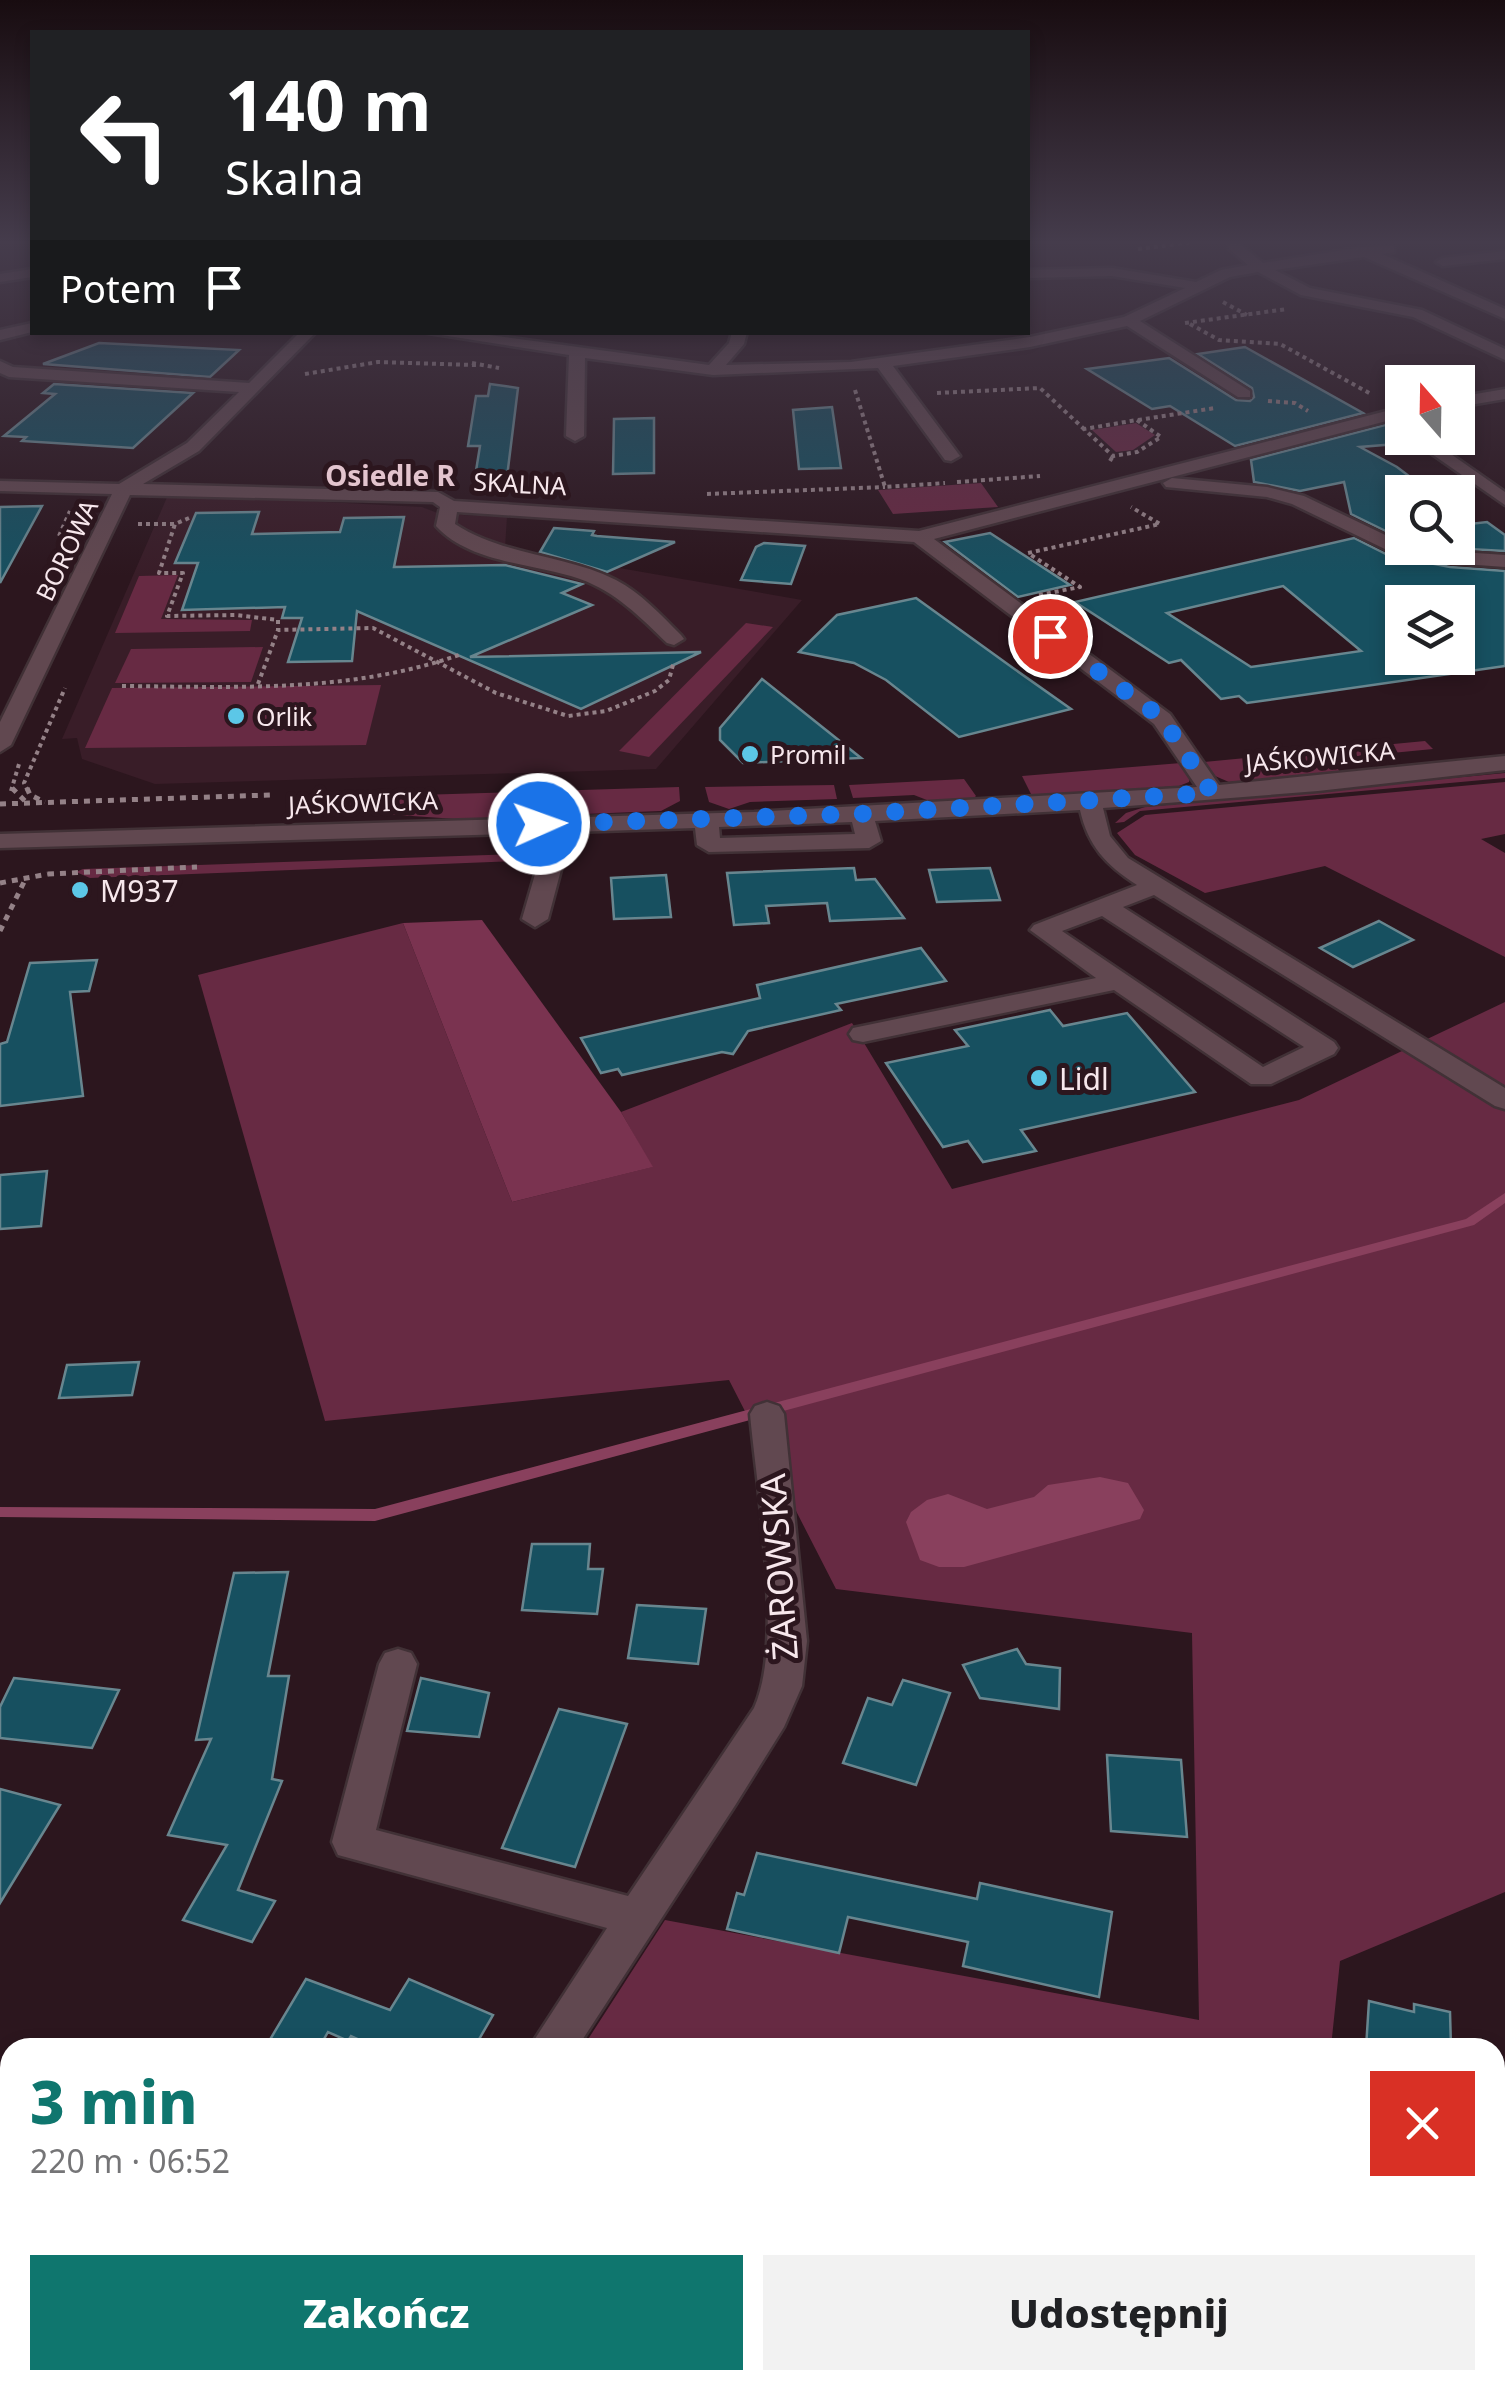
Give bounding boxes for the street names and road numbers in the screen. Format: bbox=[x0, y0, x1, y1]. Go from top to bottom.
street label: SKALNA bbox=[473, 464, 567, 502]
street label: BOROWA bbox=[27, 494, 105, 606]
street label: JAŚKOWICKA bbox=[1242, 733, 1396, 780]
street label: JAŚKOWICKA bbox=[286, 782, 438, 822]
street label: ŻAROWSKA bbox=[748, 1471, 808, 1662]

